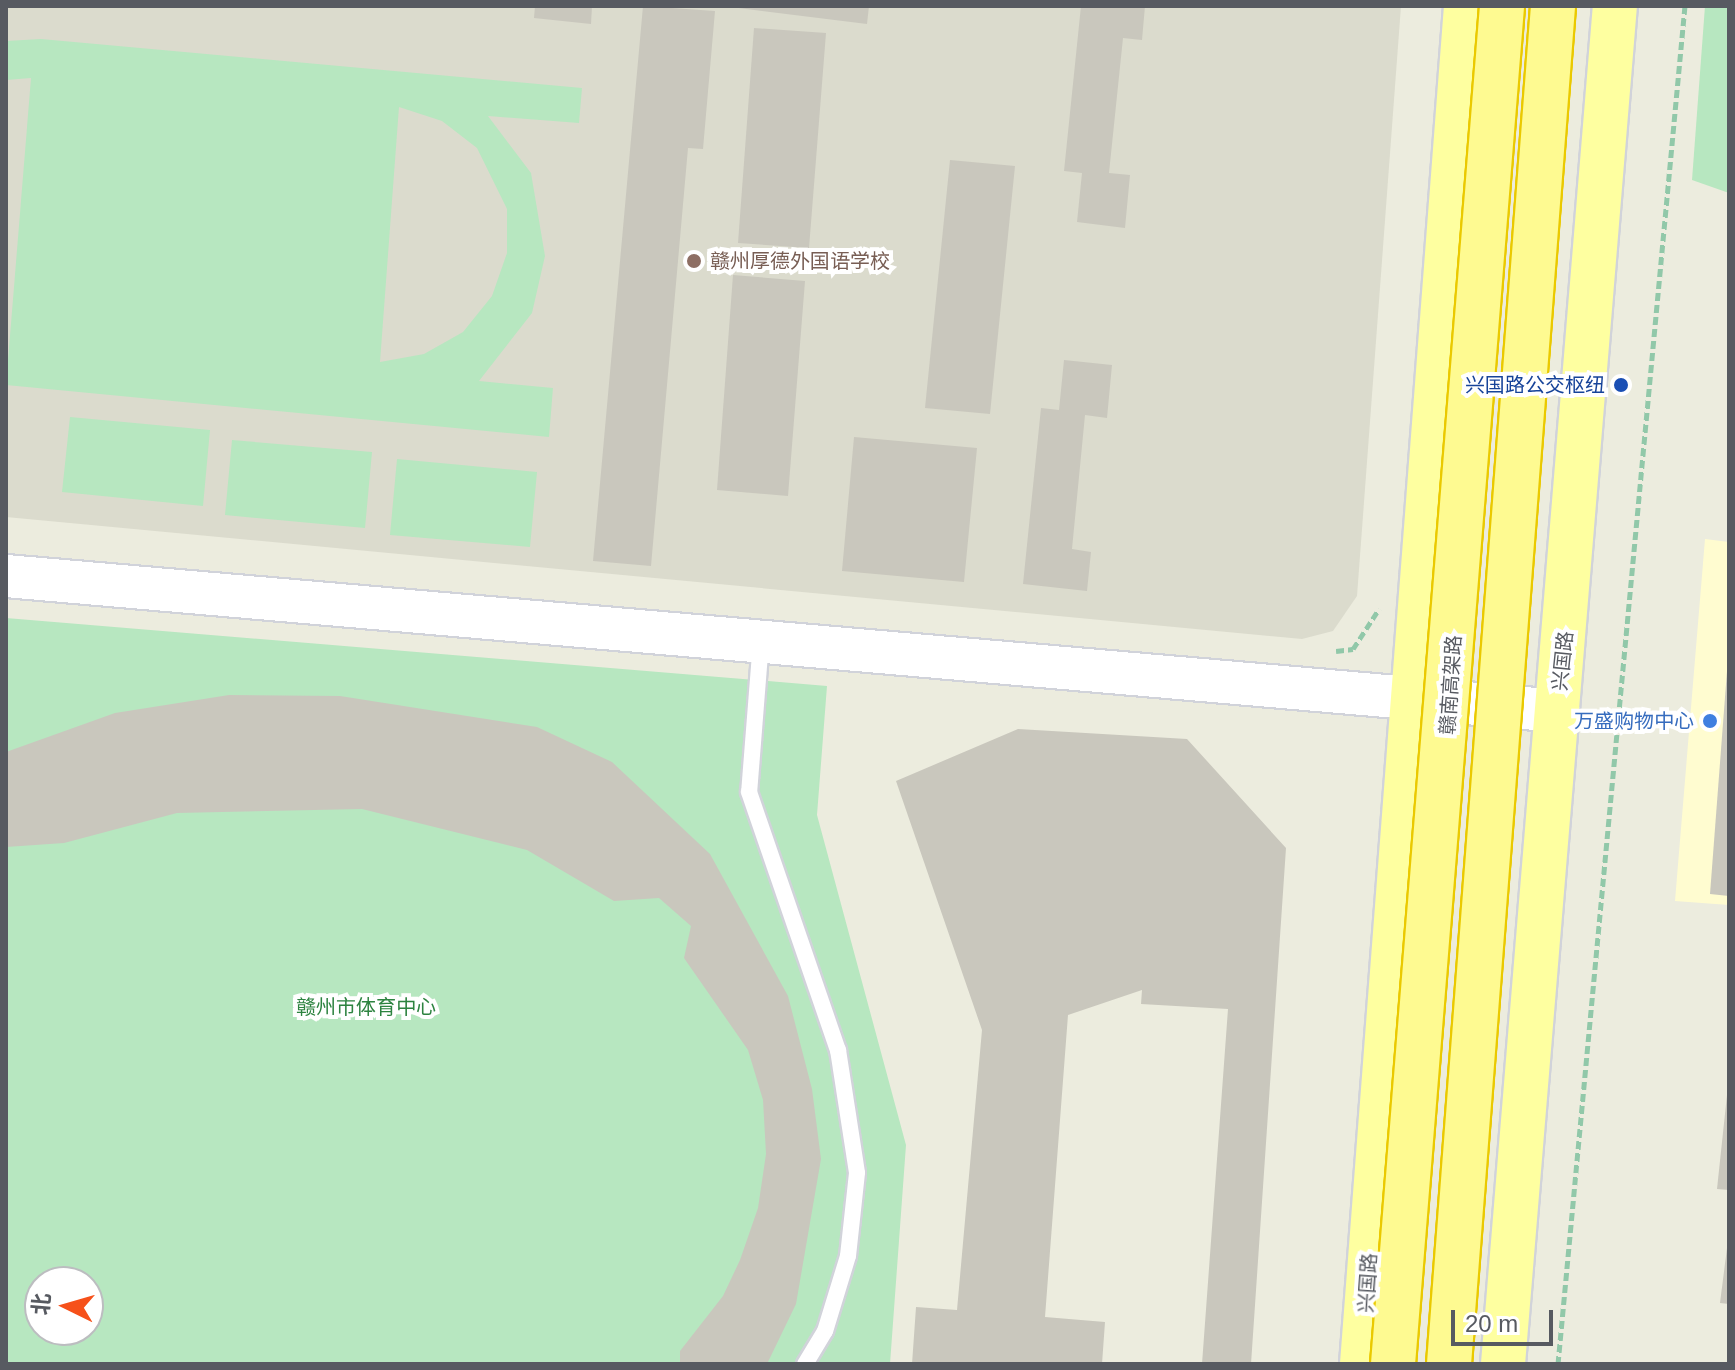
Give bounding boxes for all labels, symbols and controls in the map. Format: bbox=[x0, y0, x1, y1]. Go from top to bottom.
place label: 赣州厚德外国语学校 bbox=[710, 249, 890, 273]
marker: 赣州厚德外国语学校 bbox=[685, 252, 703, 270]
place label: 兴国路公交枢纽 bbox=[1465, 373, 1605, 397]
marker: 兴国路公交枢纽 bbox=[1612, 376, 1630, 394]
street label: 兴国路 bbox=[1548, 630, 1578, 692]
street label: 赣南高架路 bbox=[1436, 634, 1466, 736]
place label: 万盛购物中心 bbox=[1574, 709, 1694, 733]
marker: 万盛购物中心 bbox=[1701, 712, 1719, 730]
park label: 赣州市体育中心 bbox=[296, 995, 436, 1019]
street label: 兴国路 bbox=[1354, 1252, 1382, 1314]
north arrow bbox=[24, 1266, 104, 1346]
text: 北 bbox=[28, 1292, 55, 1316]
scale bar bbox=[1455, 1294, 1557, 1344]
text: 20 m bbox=[1465, 1310, 1518, 1337]

